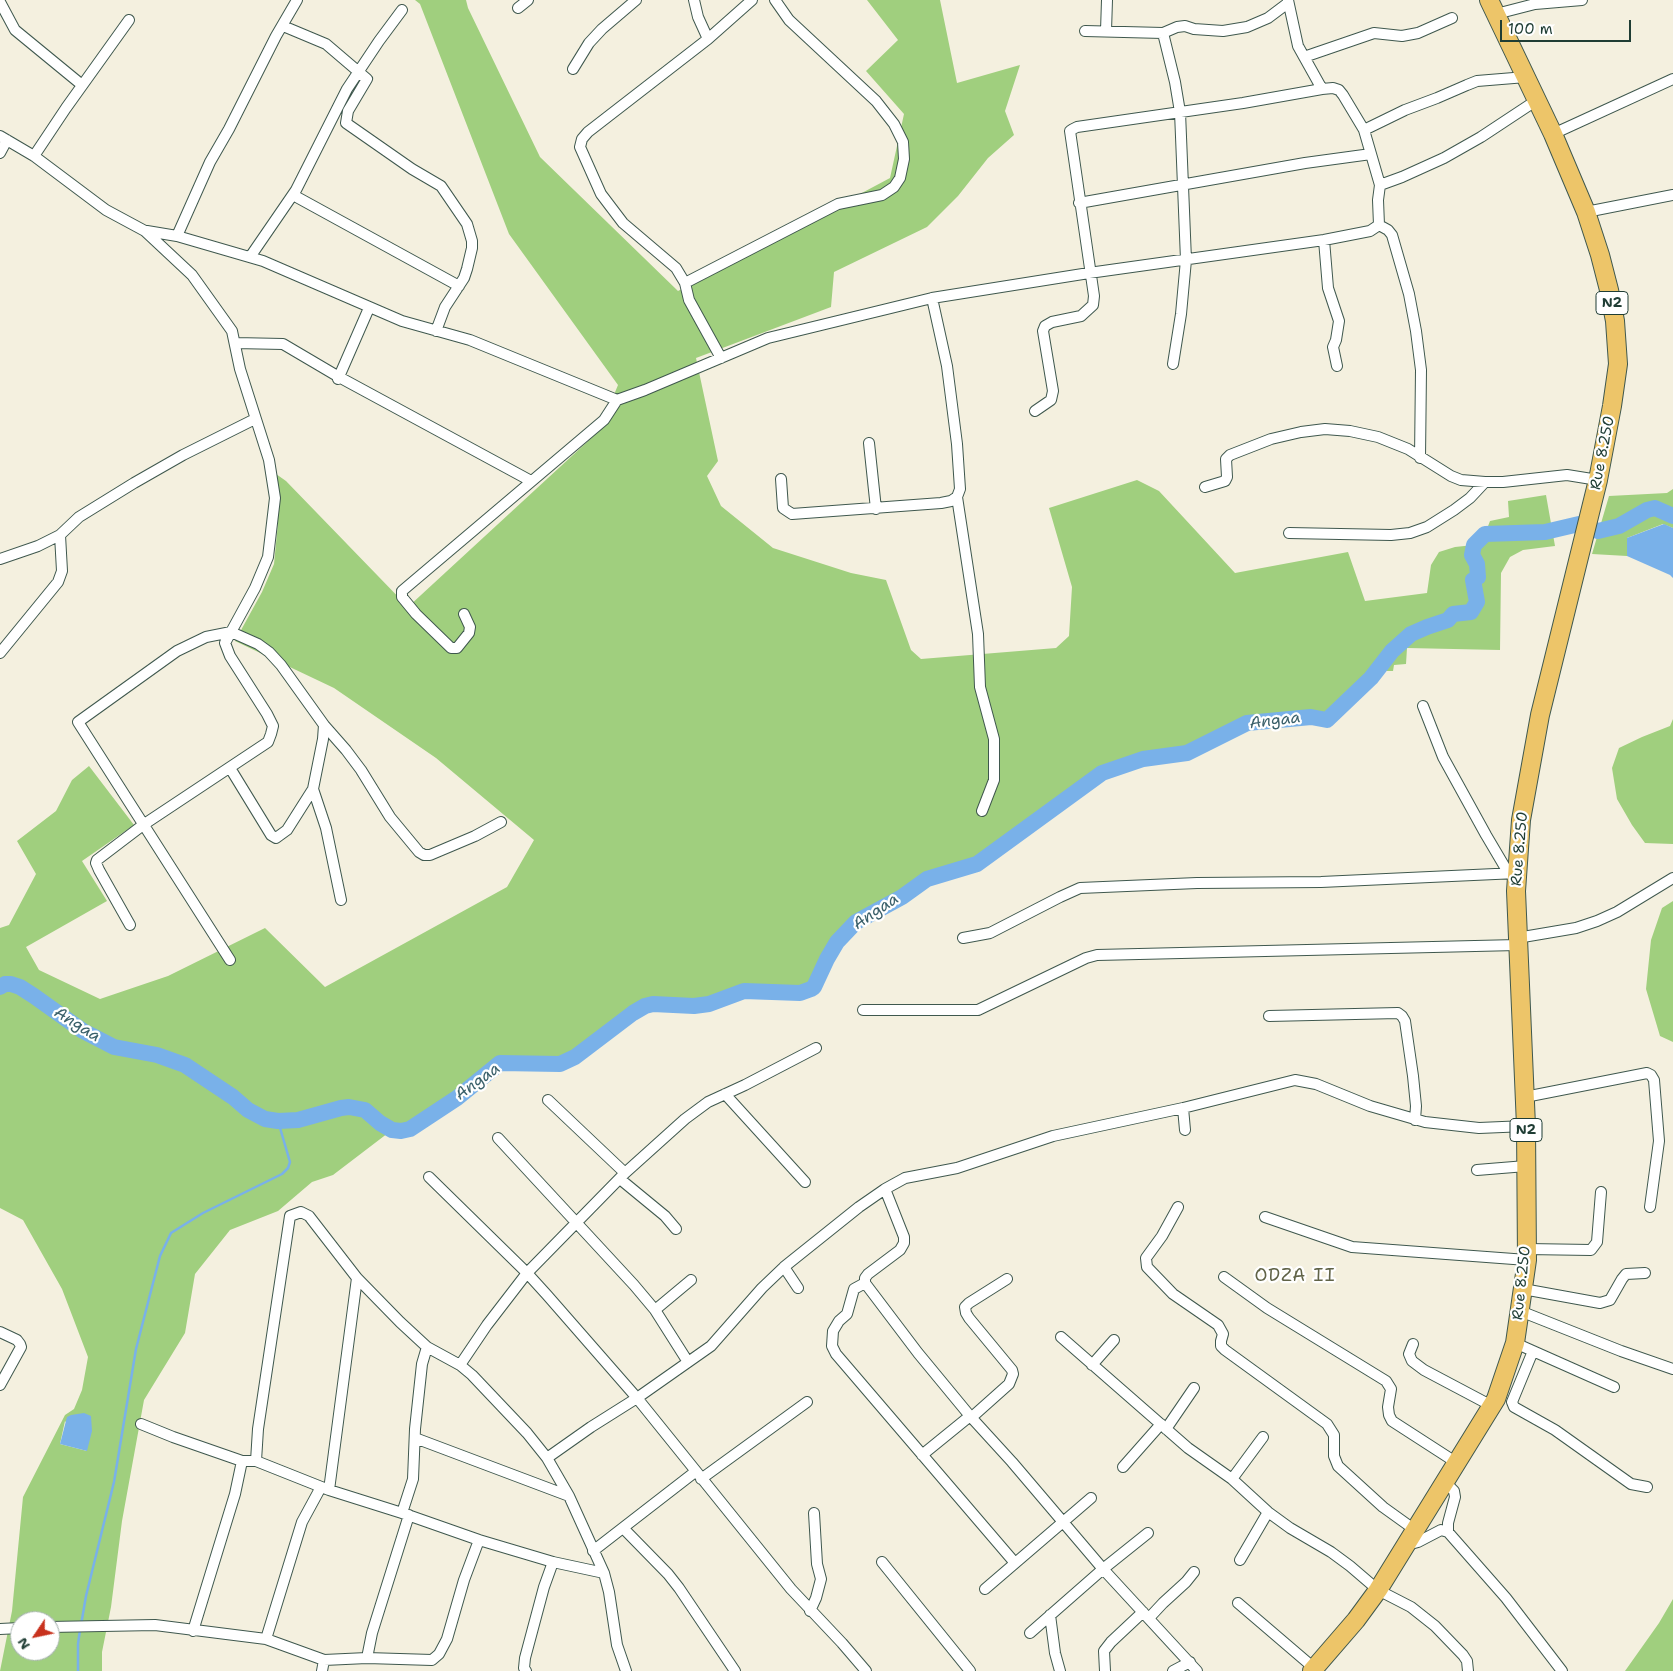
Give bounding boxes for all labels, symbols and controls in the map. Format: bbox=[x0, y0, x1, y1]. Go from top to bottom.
scale bar bbox=[1503, 10, 1634, 42]
text: 100 m bbox=[1508, 19, 1553, 39]
road number: N2 bbox=[1596, 292, 1628, 314]
street label: Rue 8.250 bbox=[1587, 415, 1619, 491]
water label: Angaa bbox=[1249, 708, 1301, 734]
street label: Rue 8.250 bbox=[1508, 811, 1532, 887]
water label: Angaa bbox=[849, 890, 903, 934]
water label: Angaa bbox=[50, 1003, 104, 1047]
water label: Angaa bbox=[452, 1059, 504, 1105]
road number: N2 bbox=[1510, 1118, 1542, 1142]
street label: Rue 8.250 bbox=[1509, 1245, 1535, 1321]
district label: ODZA II bbox=[1254, 1265, 1336, 1287]
north arrow bbox=[10, 1611, 60, 1661]
text: N bbox=[13, 1634, 34, 1653]

